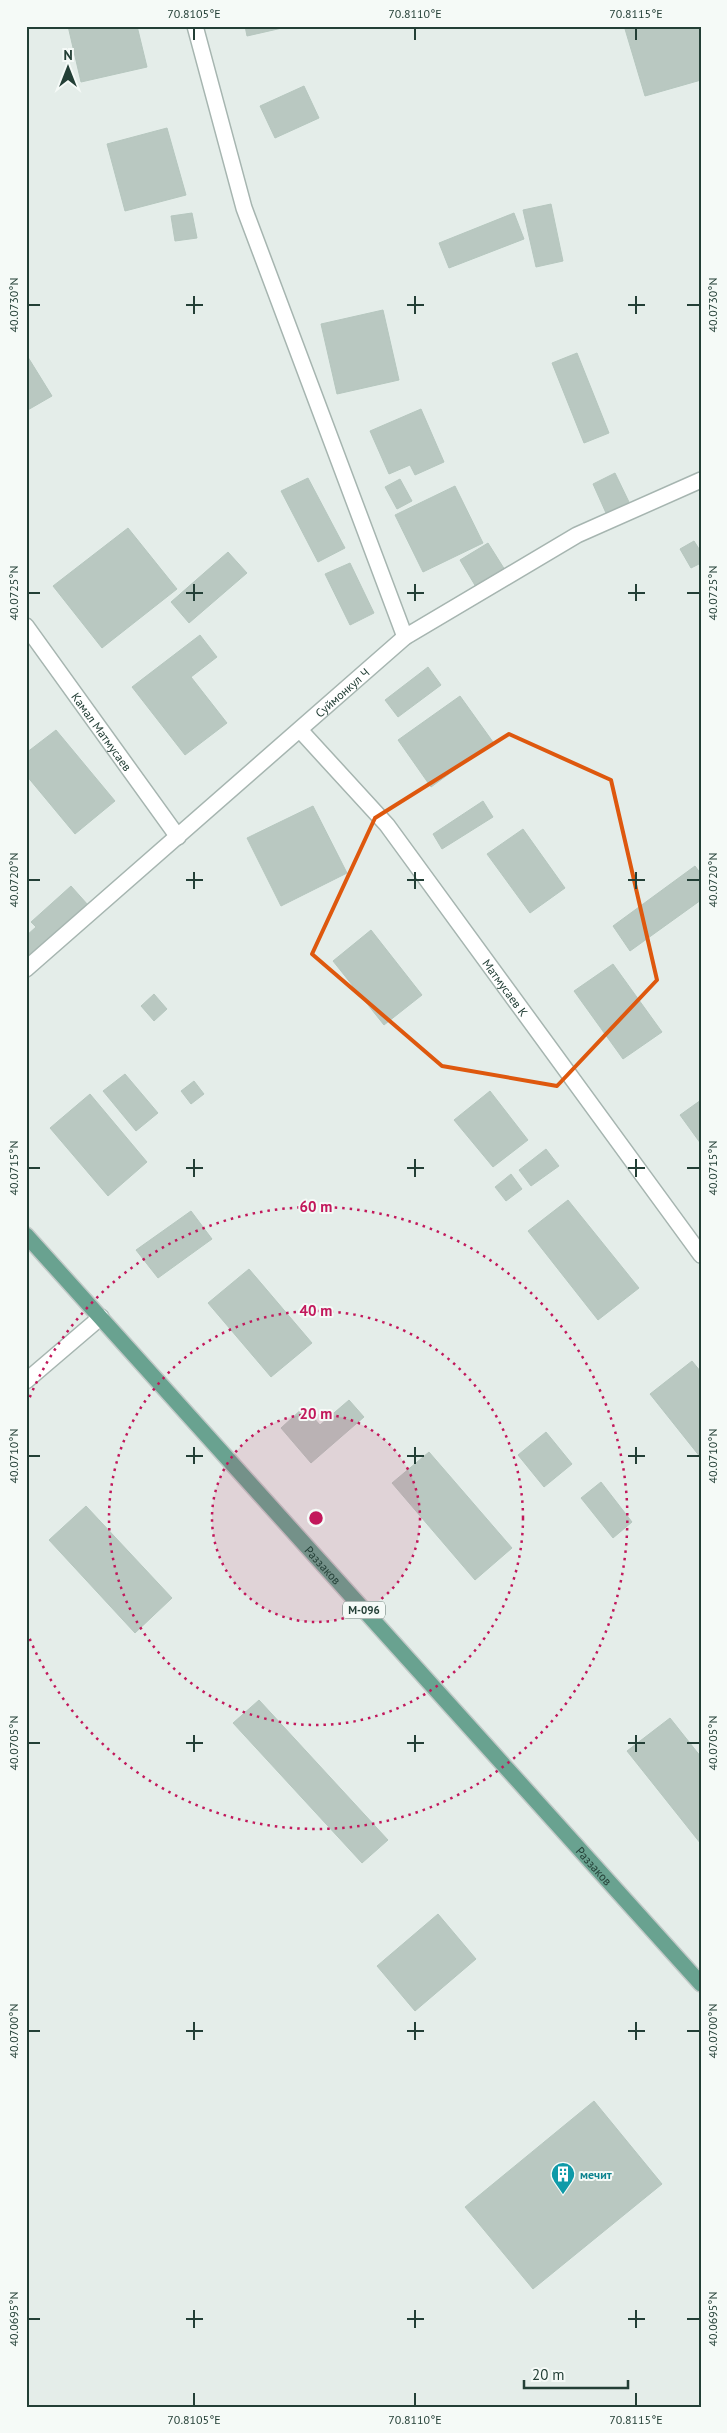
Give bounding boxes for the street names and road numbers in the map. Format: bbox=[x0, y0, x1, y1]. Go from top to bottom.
street label: Суймонкул Ч bbox=[312, 664, 372, 720]
street label: Камал Матмусаев bbox=[69, 689, 135, 774]
street label: Матмусаев К bbox=[480, 956, 532, 1019]
street label: Раззаков bbox=[302, 1542, 344, 1587]
road number: М-096 bbox=[343, 1602, 385, 1618]
street label: Раззаков bbox=[573, 1843, 616, 1888]

